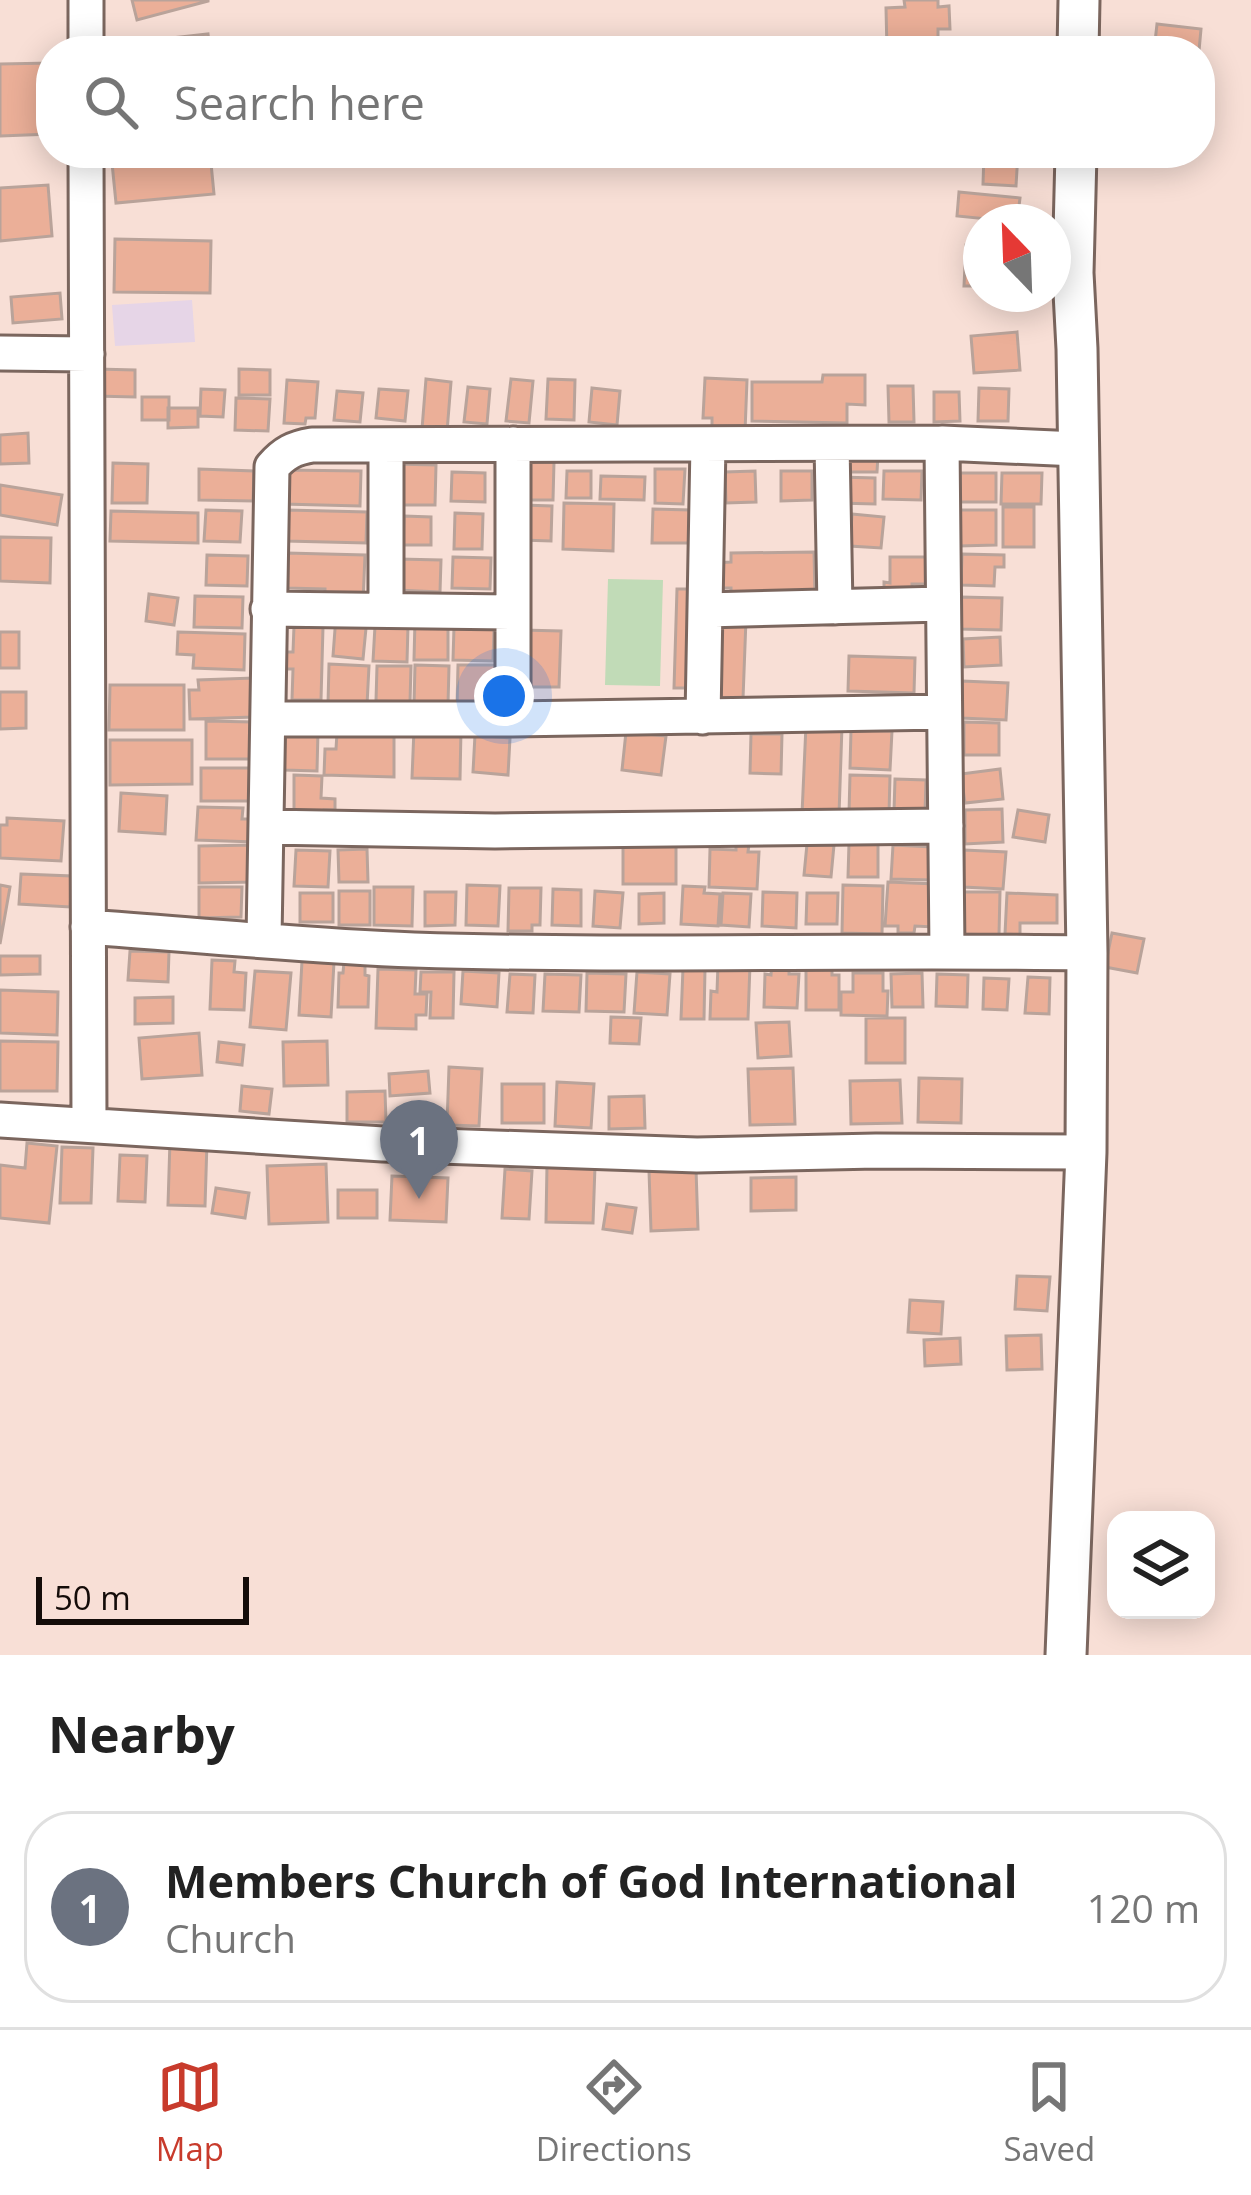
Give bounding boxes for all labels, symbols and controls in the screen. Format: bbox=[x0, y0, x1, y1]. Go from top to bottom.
search box bbox=[36, 36, 1215, 168]
icon: search bbox=[78, 69, 144, 135]
text: Search here bbox=[174, 72, 425, 133]
north arrow bbox=[963, 204, 1071, 312]
your location bbox=[474, 666, 534, 726]
pin: 1 bbox=[380, 1100, 458, 1199]
map controls bbox=[1107, 1511, 1215, 1619]
button: layers bbox=[1107, 1511, 1215, 1619]
scale bar bbox=[36, 1571, 249, 1624]
text: 50 m bbox=[54, 1575, 131, 1620]
text: Nearby bbox=[48, 1698, 235, 1768]
text: Members Church of God International bbox=[165, 1850, 1017, 1911]
text: 1 bbox=[79, 1881, 101, 1934]
text: 120 m bbox=[1087, 1881, 1200, 1934]
text: Church bbox=[165, 1911, 296, 1964]
tab: Map bbox=[156, 2054, 224, 2171]
tab: Directions bbox=[536, 2054, 692, 2171]
tab: Saved bbox=[1003, 2054, 1095, 2171]

